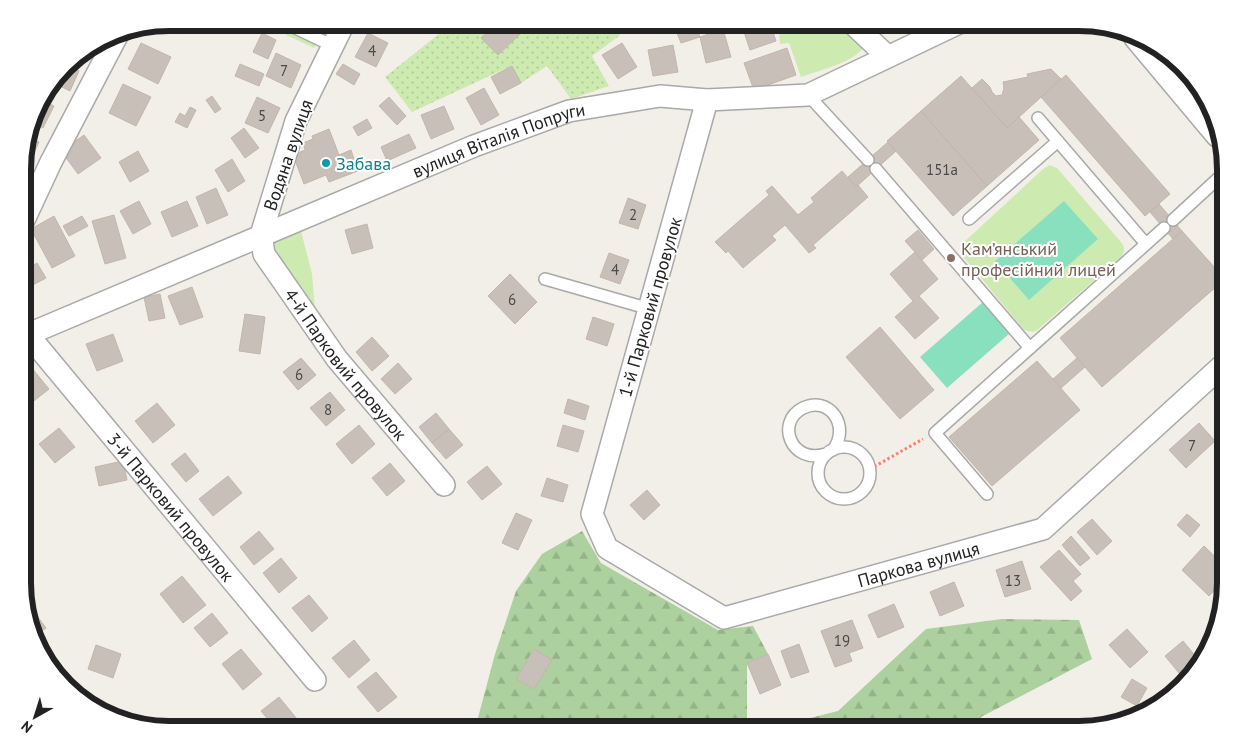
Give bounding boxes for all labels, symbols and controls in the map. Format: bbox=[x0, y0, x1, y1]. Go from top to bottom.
house number: 4 bbox=[368, 41, 376, 60]
house number: 7 bbox=[280, 61, 288, 80]
street label: Водяна вулиця bbox=[258, 96, 318, 214]
street label: вулиця Віталія Попруги bbox=[408, 97, 587, 182]
house number: 5 bbox=[258, 106, 266, 125]
place label: Забава bbox=[336, 152, 391, 175]
marker: Забава bbox=[320, 157, 332, 169]
house number: 151а bbox=[926, 160, 958, 179]
house number: 2 bbox=[629, 205, 637, 224]
street label: 1-й Парковий провулок bbox=[613, 214, 687, 400]
place label: Кам’янський професійний лицей bbox=[961, 237, 1116, 281]
marker: Кам’янський професійний лицей bbox=[945, 252, 957, 264]
house number: 4 bbox=[611, 260, 619, 279]
street label: 4-й Парковий провулок bbox=[280, 284, 413, 445]
house number: 6 bbox=[508, 290, 516, 309]
house number: 6 bbox=[295, 365, 303, 384]
house number: 8 bbox=[324, 400, 332, 419]
street label: 3-й Парковий провулок bbox=[103, 428, 240, 586]
house number: 7 bbox=[1188, 436, 1196, 455]
street label: Паркова вулиця bbox=[855, 536, 982, 592]
house number: 13 bbox=[1005, 571, 1021, 590]
house number: 19 bbox=[834, 631, 850, 650]
north arrow bbox=[10, 692, 60, 742]
text: N bbox=[18, 717, 36, 737]

